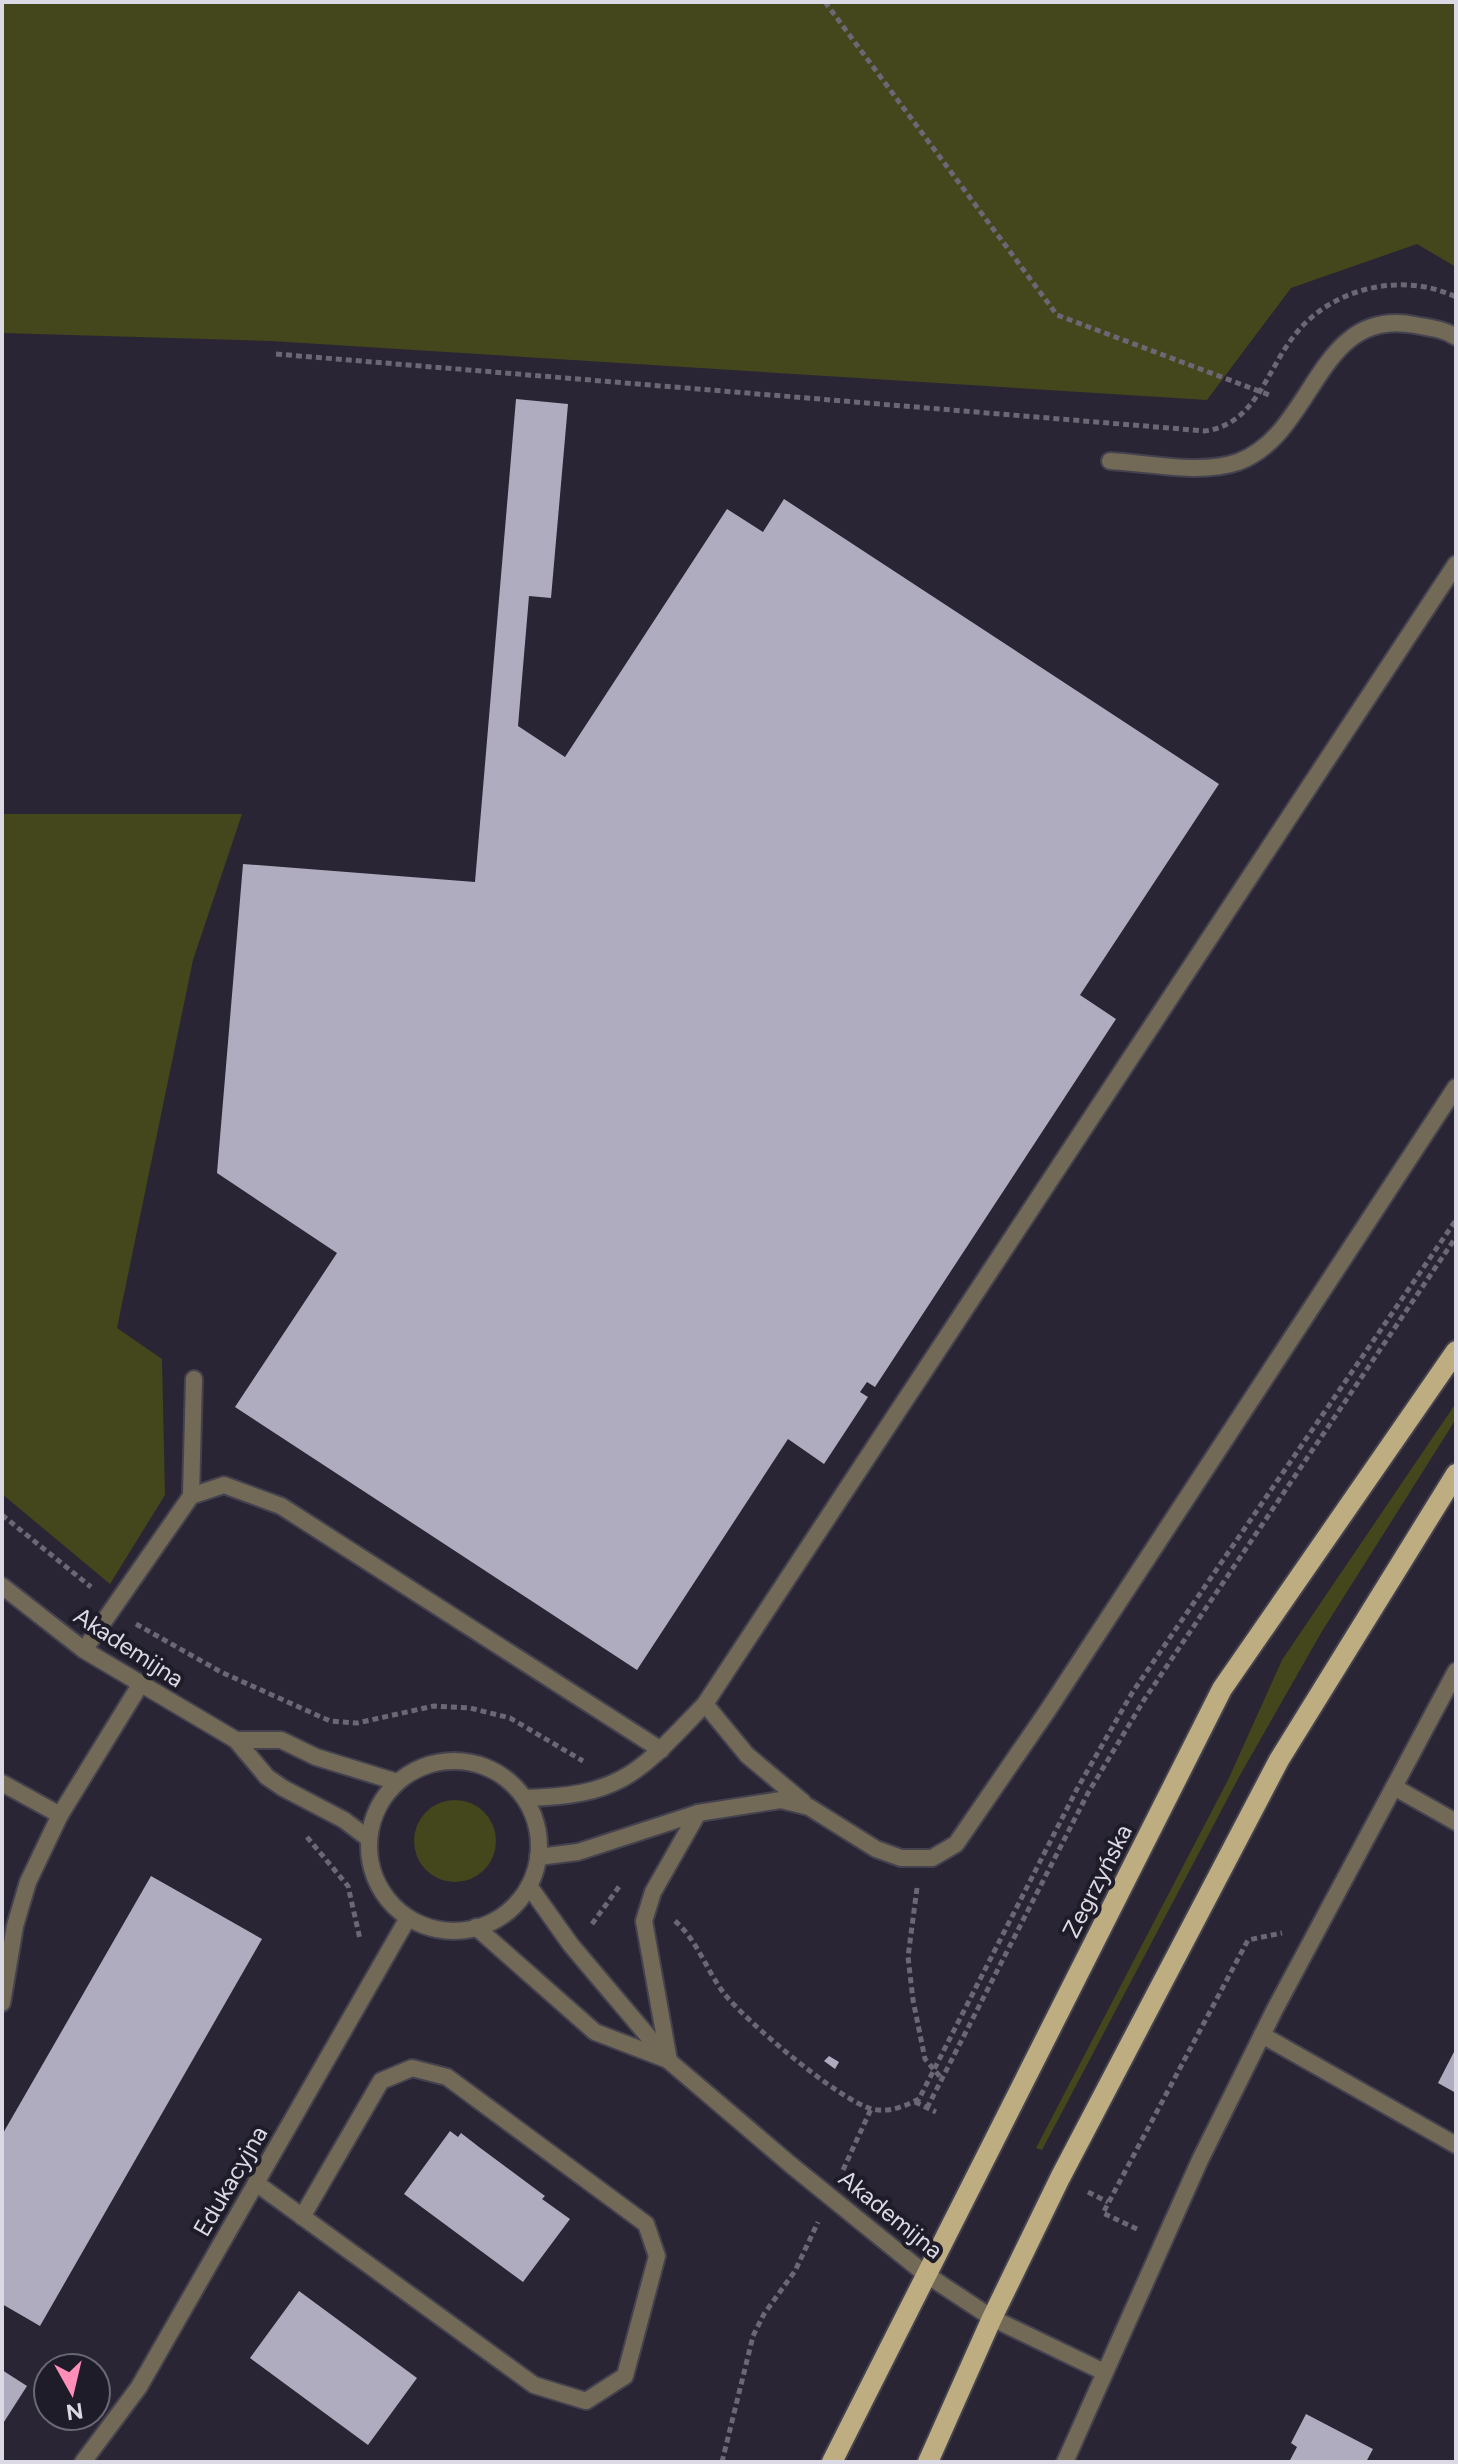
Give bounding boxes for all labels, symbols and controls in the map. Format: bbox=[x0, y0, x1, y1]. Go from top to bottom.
street label: Akademijna bbox=[69, 1601, 189, 1693]
street label: Zegrzyńska bbox=[1056, 1819, 1138, 1943]
street label: Edukacyjna bbox=[187, 2121, 273, 2241]
street label: Akademijna bbox=[833, 2163, 949, 2265]
north arrow bbox=[32, 2352, 112, 2432]
text: N bbox=[64, 2397, 85, 2426]

